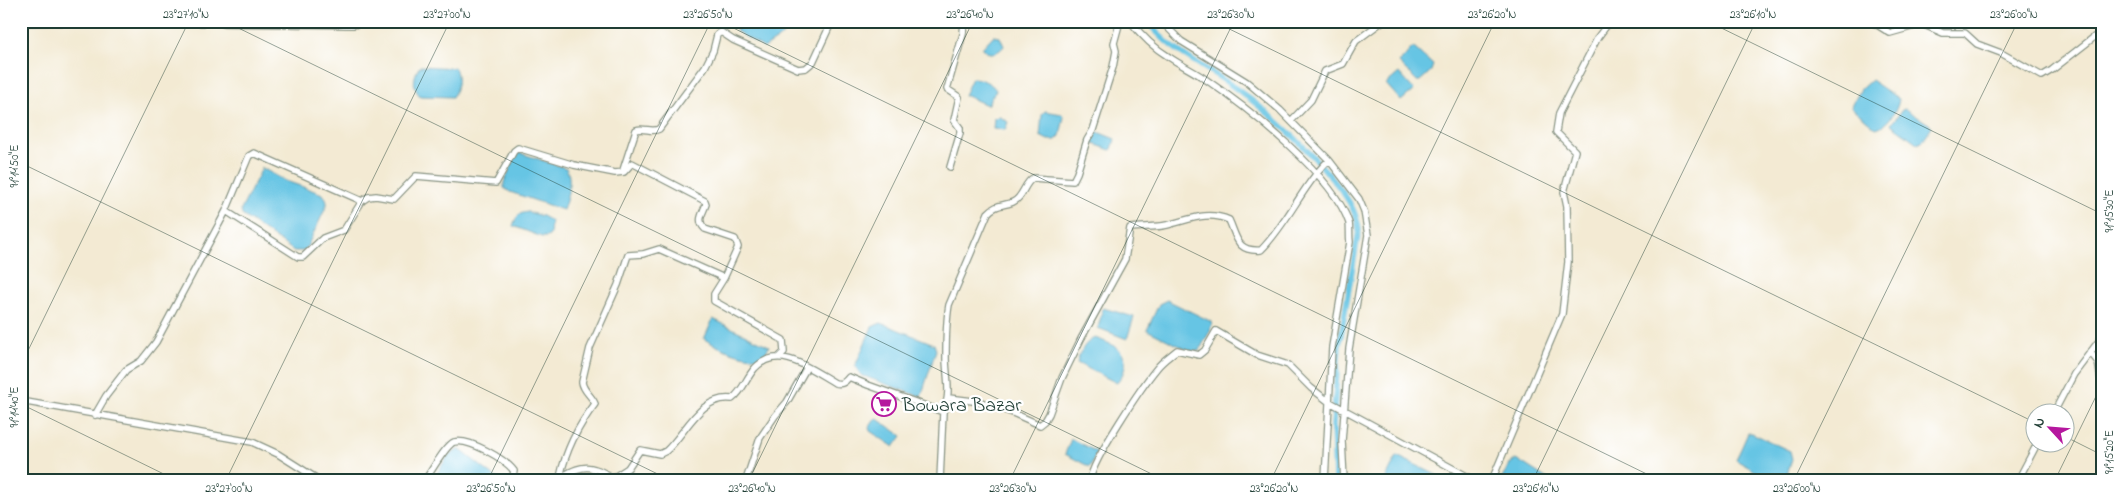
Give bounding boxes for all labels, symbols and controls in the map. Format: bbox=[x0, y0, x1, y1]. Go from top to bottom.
text: 23°27'10"N bbox=[163, 6, 209, 24]
text: 23°27'00"N bbox=[423, 6, 471, 24]
text: 23°26'50"N bbox=[683, 6, 733, 24]
text: 23°26'40"N bbox=[946, 6, 994, 24]
text: 23°26'30"N bbox=[1207, 6, 1255, 24]
text: 23°26'20"N bbox=[1468, 6, 1516, 24]
text: 23°26'10"N bbox=[1730, 6, 1776, 24]
text: 23°26'00"N bbox=[1990, 6, 2038, 24]
text: 91°14'50"E bbox=[6, 145, 24, 187]
text: 91°15'30"E bbox=[2101, 190, 2119, 232]
text: 91°14'40"E bbox=[6, 387, 24, 427]
supermarket icon: Bowara Bazar bbox=[871, 391, 897, 417]
place label: Bowara Bazar bbox=[901, 392, 1022, 421]
north arrow bbox=[2026, 404, 2076, 454]
text: N bbox=[2028, 414, 2051, 432]
text: 91°15'20"E bbox=[2101, 430, 2119, 474]
text: 23°27'00"N bbox=[205, 480, 253, 498]
text: 23°26'50"N bbox=[466, 480, 516, 498]
text: 23°26'40"N bbox=[728, 480, 776, 498]
text: 23°26'30"N bbox=[989, 480, 1037, 498]
text: 23°26'20"N bbox=[1250, 480, 1298, 498]
text: 23°26'10"N bbox=[1513, 480, 1559, 498]
text: 23°26'00"N bbox=[1773, 480, 1821, 498]

